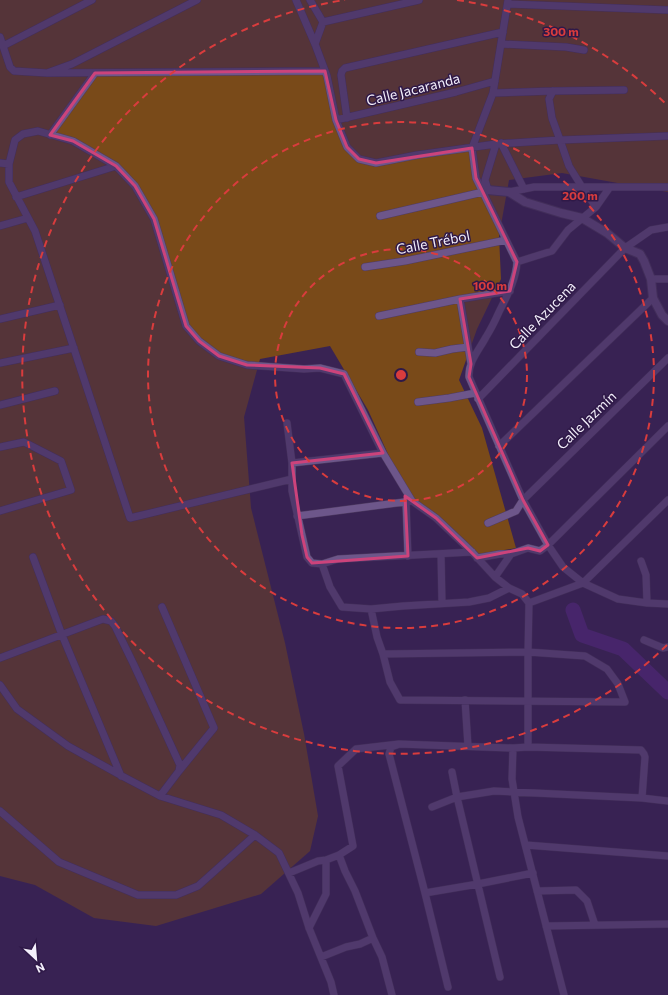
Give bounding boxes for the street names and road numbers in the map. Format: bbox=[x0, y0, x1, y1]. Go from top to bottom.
street label: Calle Jacaranda bbox=[364, 69, 462, 109]
street label: Calle Trébol bbox=[395, 227, 471, 257]
street label: Calle Azucena bbox=[505, 277, 579, 353]
street label: Calle Jazmín bbox=[553, 387, 619, 453]

